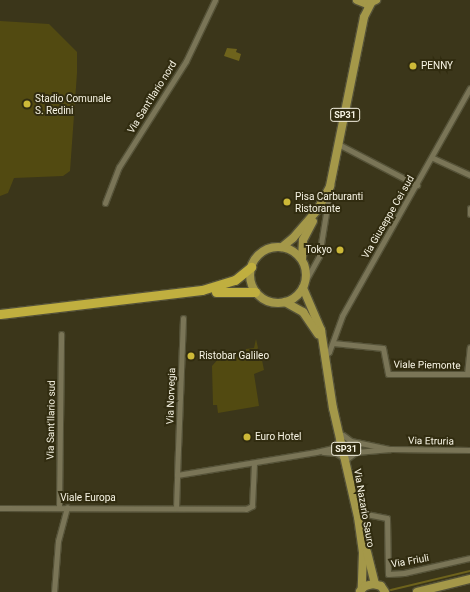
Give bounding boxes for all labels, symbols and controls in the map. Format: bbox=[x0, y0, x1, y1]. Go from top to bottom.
street label: Via Sant'Ilario nord bbox=[125, 58, 179, 136]
place label: PENNY bbox=[421, 60, 453, 72]
marker: PENNY bbox=[408, 61, 418, 71]
place label: Stadio Comunale S. Redini bbox=[35, 92, 111, 116]
marker: Stadio Comunale S. Redini bbox=[22, 99, 32, 109]
road number: SP31 bbox=[330, 108, 360, 122]
street label: Via Giuseppe Cei sud bbox=[359, 173, 417, 261]
place label: Pisa Carburanti Ristorante bbox=[295, 190, 363, 214]
marker: Pisa Carburanti Ristorante bbox=[282, 197, 292, 207]
place label: Tokyo bbox=[305, 244, 332, 256]
marker: Tokyo bbox=[335, 245, 345, 255]
place label: Ristobar Galileo bbox=[199, 350, 269, 362]
marker: Ristobar Galileo bbox=[186, 351, 196, 361]
street label: Viale Piemonte bbox=[393, 358, 461, 372]
street label: Via Norvegia bbox=[164, 368, 178, 424]
street label: Via Sant'Ilario sud bbox=[44, 380, 58, 460]
place label: Euro Hotel bbox=[255, 431, 301, 443]
marker: Euro Hotel bbox=[242, 432, 252, 442]
street label: Via Etruria bbox=[408, 435, 454, 447]
road number: SP31 bbox=[331, 442, 361, 456]
street label: Via Nazario Sauro bbox=[351, 468, 377, 548]
street label: Viale Europa bbox=[60, 492, 116, 504]
street label: Via Friuli bbox=[390, 552, 430, 570]

